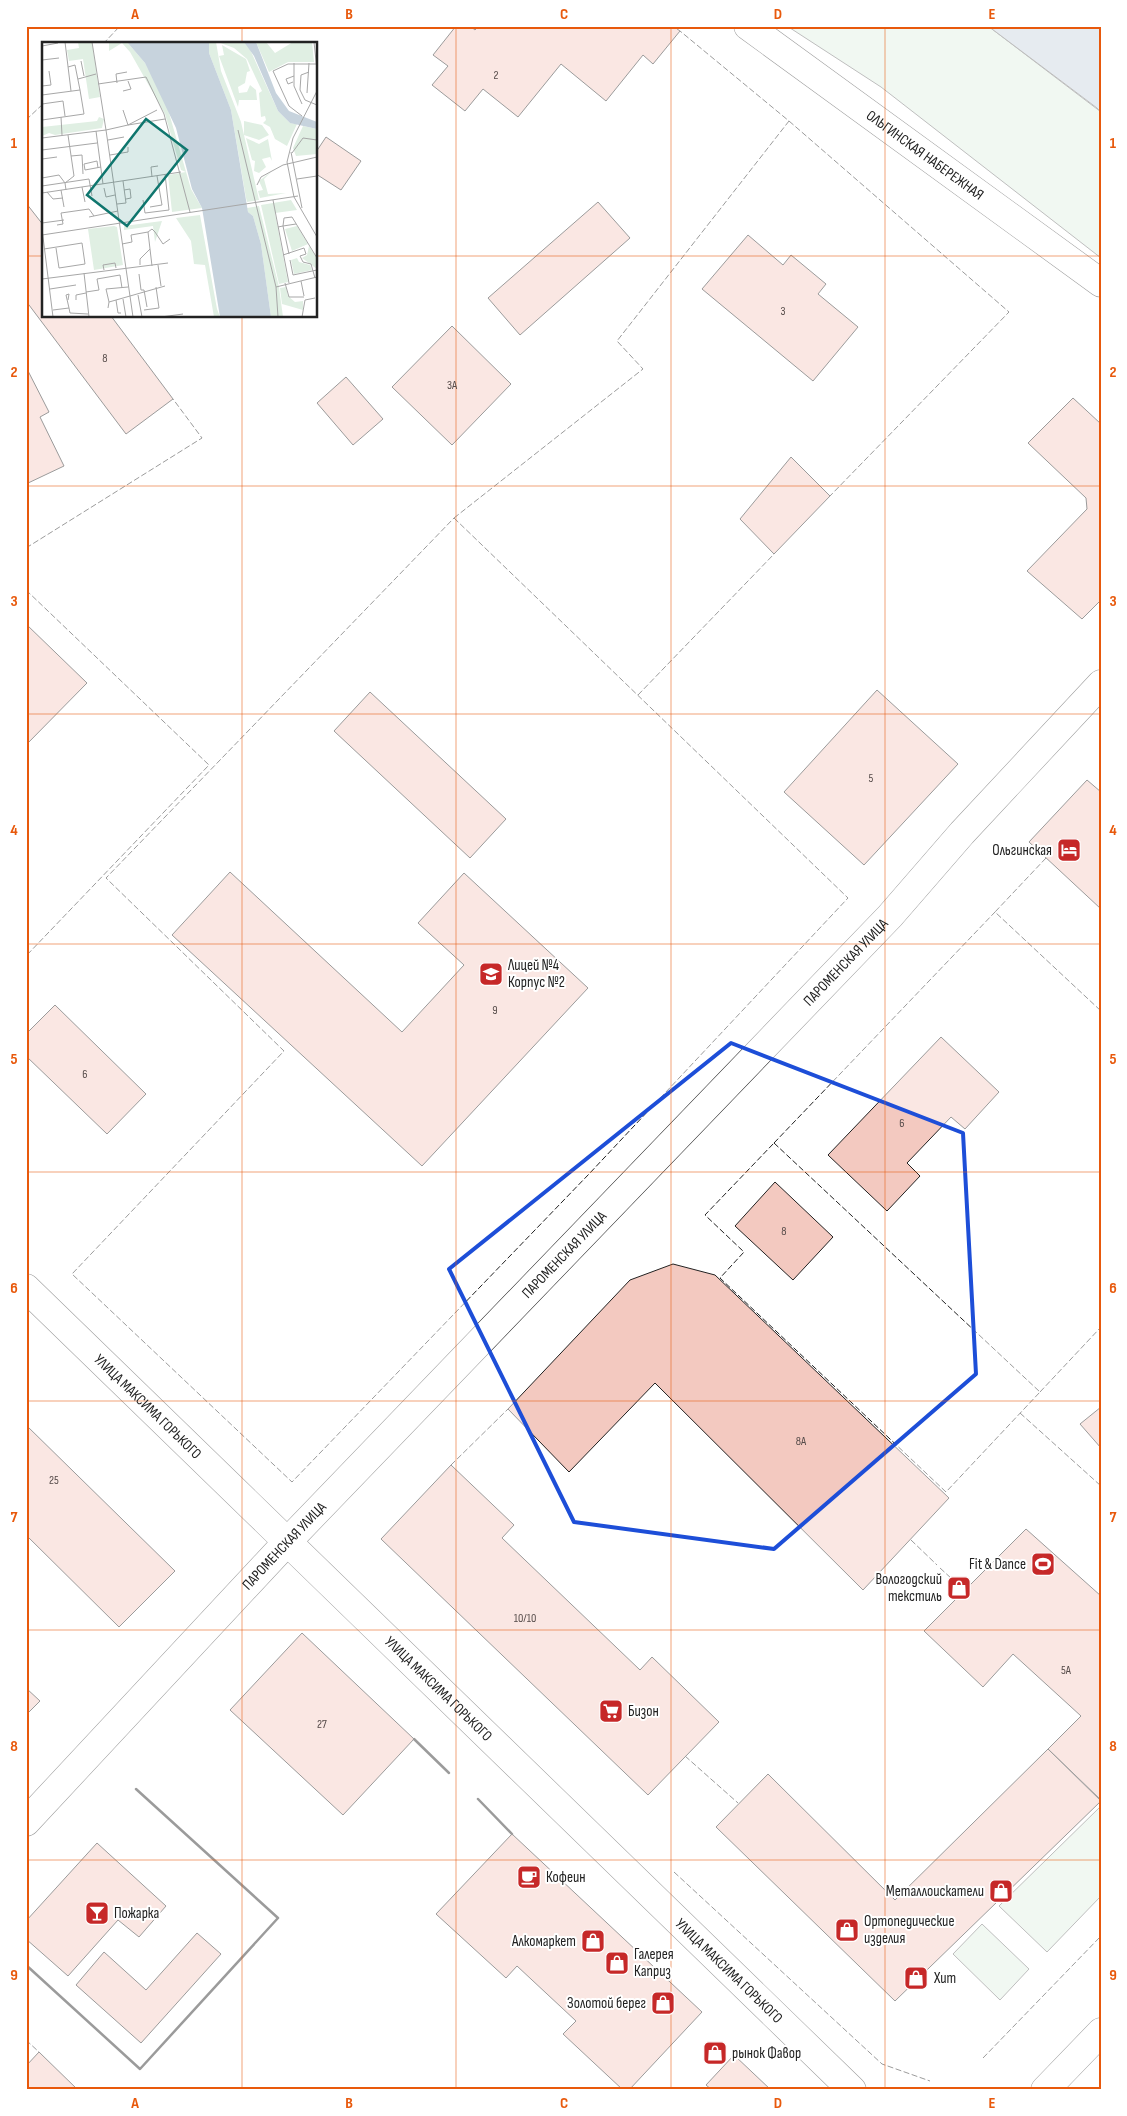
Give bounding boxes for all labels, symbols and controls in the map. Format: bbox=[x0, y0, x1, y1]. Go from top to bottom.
text: A bbox=[130, 5, 139, 24]
text: B bbox=[345, 5, 353, 24]
text: C bbox=[560, 5, 568, 24]
text: D bbox=[774, 5, 782, 24]
text: E bbox=[989, 5, 996, 24]
inset map bbox=[42, 42, 318, 318]
house number: 2 bbox=[494, 68, 499, 83]
street label: ОЛЬГИНСКАЯ НАБЕРЕЖНАЯ bbox=[863, 106, 988, 204]
text: 1 bbox=[11, 134, 18, 153]
text: 1 bbox=[1110, 134, 1117, 153]
house number: 3 bbox=[780, 304, 786, 319]
house number: 8 bbox=[102, 351, 108, 366]
text: 2 bbox=[10, 363, 18, 382]
text: 2 bbox=[1109, 363, 1117, 382]
house number: 3А bbox=[447, 378, 458, 393]
text: 3 bbox=[10, 592, 18, 611]
text: 3 bbox=[1109, 592, 1117, 611]
house number: 5 bbox=[869, 771, 874, 786]
text: 4 bbox=[10, 821, 18, 840]
text: 4 bbox=[1109, 821, 1117, 840]
hotel icon: Ольгинская bbox=[1056, 837, 1082, 863]
place label: Ольгинская bbox=[992, 841, 1052, 860]
street label: ПАРОМЕНСКАЯ УЛИЦА bbox=[799, 914, 892, 1010]
place label: Лицей №4 Корпус №2 bbox=[507, 956, 565, 992]
school or university icon: Лицей №4 Корпус №2 bbox=[478, 961, 504, 987]
house number: 9 bbox=[492, 1003, 498, 1018]
text: 5 bbox=[10, 1050, 18, 1069]
text: 5 bbox=[1109, 1050, 1117, 1069]
house number: 6 bbox=[82, 1067, 88, 1082]
house number: 6 bbox=[899, 1116, 905, 1131]
street label: ПАРОМЕНСКАЯ УЛИЦА bbox=[518, 1206, 611, 1302]
house number: 8 bbox=[781, 1224, 787, 1239]
text: 6 bbox=[10, 1279, 18, 1298]
text: 6 bbox=[1109, 1279, 1117, 1298]
street label: УЛИЦА МАКСИМА ГОРЬКОГО bbox=[90, 1350, 206, 1463]
house number: 8А bbox=[796, 1434, 807, 1449]
house number: 25 bbox=[49, 1473, 59, 1488]
street label: ПАРОМЕНСКАЯ УЛИЦА bbox=[238, 1497, 331, 1594]
text: 7 bbox=[11, 1508, 18, 1527]
text: 7 bbox=[1110, 1508, 1117, 1527]
sports icon: Fit & Dance bbox=[1030, 1551, 1056, 1577]
place label: Fit & Dance bbox=[969, 1555, 1026, 1574]
place label: Вологодский текстиль bbox=[875, 1570, 942, 1606]
shop icon: Вологодский текстиль bbox=[946, 1575, 972, 1601]
house number: 10/10 bbox=[514, 1611, 536, 1626]
street label: УЛИЦА МАКСИМА ГОРЬКОГО bbox=[381, 1632, 496, 1745]
house number: 5А bbox=[1061, 1663, 1072, 1678]
supermarket icon: Бизон bbox=[598, 1698, 624, 1724]
place label: Бизон bbox=[628, 1702, 659, 1721]
house number: 27 bbox=[317, 1717, 327, 1732]
text: 8 bbox=[10, 1737, 18, 1756]
text: 8 bbox=[1109, 1737, 1117, 1756]
cafe icon: Кофеин bbox=[516, 1864, 542, 1890]
place label: Кофеин bbox=[546, 1868, 586, 1887]
shop icon: Металлоискатели bbox=[988, 1878, 1014, 1904]
place label: Металлоискатели bbox=[886, 1882, 984, 1901]
bar icon: Пожарка bbox=[84, 1900, 110, 1926]
place label: Пожарка bbox=[114, 1904, 159, 1923]
place label: Ортопедические изделия bbox=[864, 1912, 954, 1948]
street label: УЛИЦА МАКСИМА ГОРЬКОГО bbox=[671, 1914, 787, 2027]
shop icon: Ортопедические изделия bbox=[834, 1917, 860, 1943]
shop icon: Алкомаркет bbox=[580, 1928, 606, 1954]
place label: Алкомаркет bbox=[511, 1932, 576, 1951]
place label: Галерея Каприз bbox=[634, 1945, 674, 1981]
shop icon: Галерея Каприз bbox=[604, 1950, 630, 1976]
shop icon: Хит bbox=[903, 1965, 929, 1991]
text: 9 bbox=[10, 1966, 18, 1985]
text: 9 bbox=[1109, 1966, 1117, 1985]
place label: Хит bbox=[933, 1969, 956, 1988]
shop icon: Золотой берег bbox=[650, 1990, 676, 2016]
place label: Золотой берег bbox=[567, 1994, 646, 2013]
shop icon: рынок Фавор bbox=[702, 2040, 728, 2066]
place label: рынок Фавор bbox=[732, 2044, 801, 2063]
text: A bbox=[130, 2094, 139, 2113]
text: B bbox=[345, 2094, 353, 2113]
text: C bbox=[560, 2094, 568, 2113]
text: D bbox=[774, 2094, 782, 2113]
text: E bbox=[989, 2094, 996, 2113]

